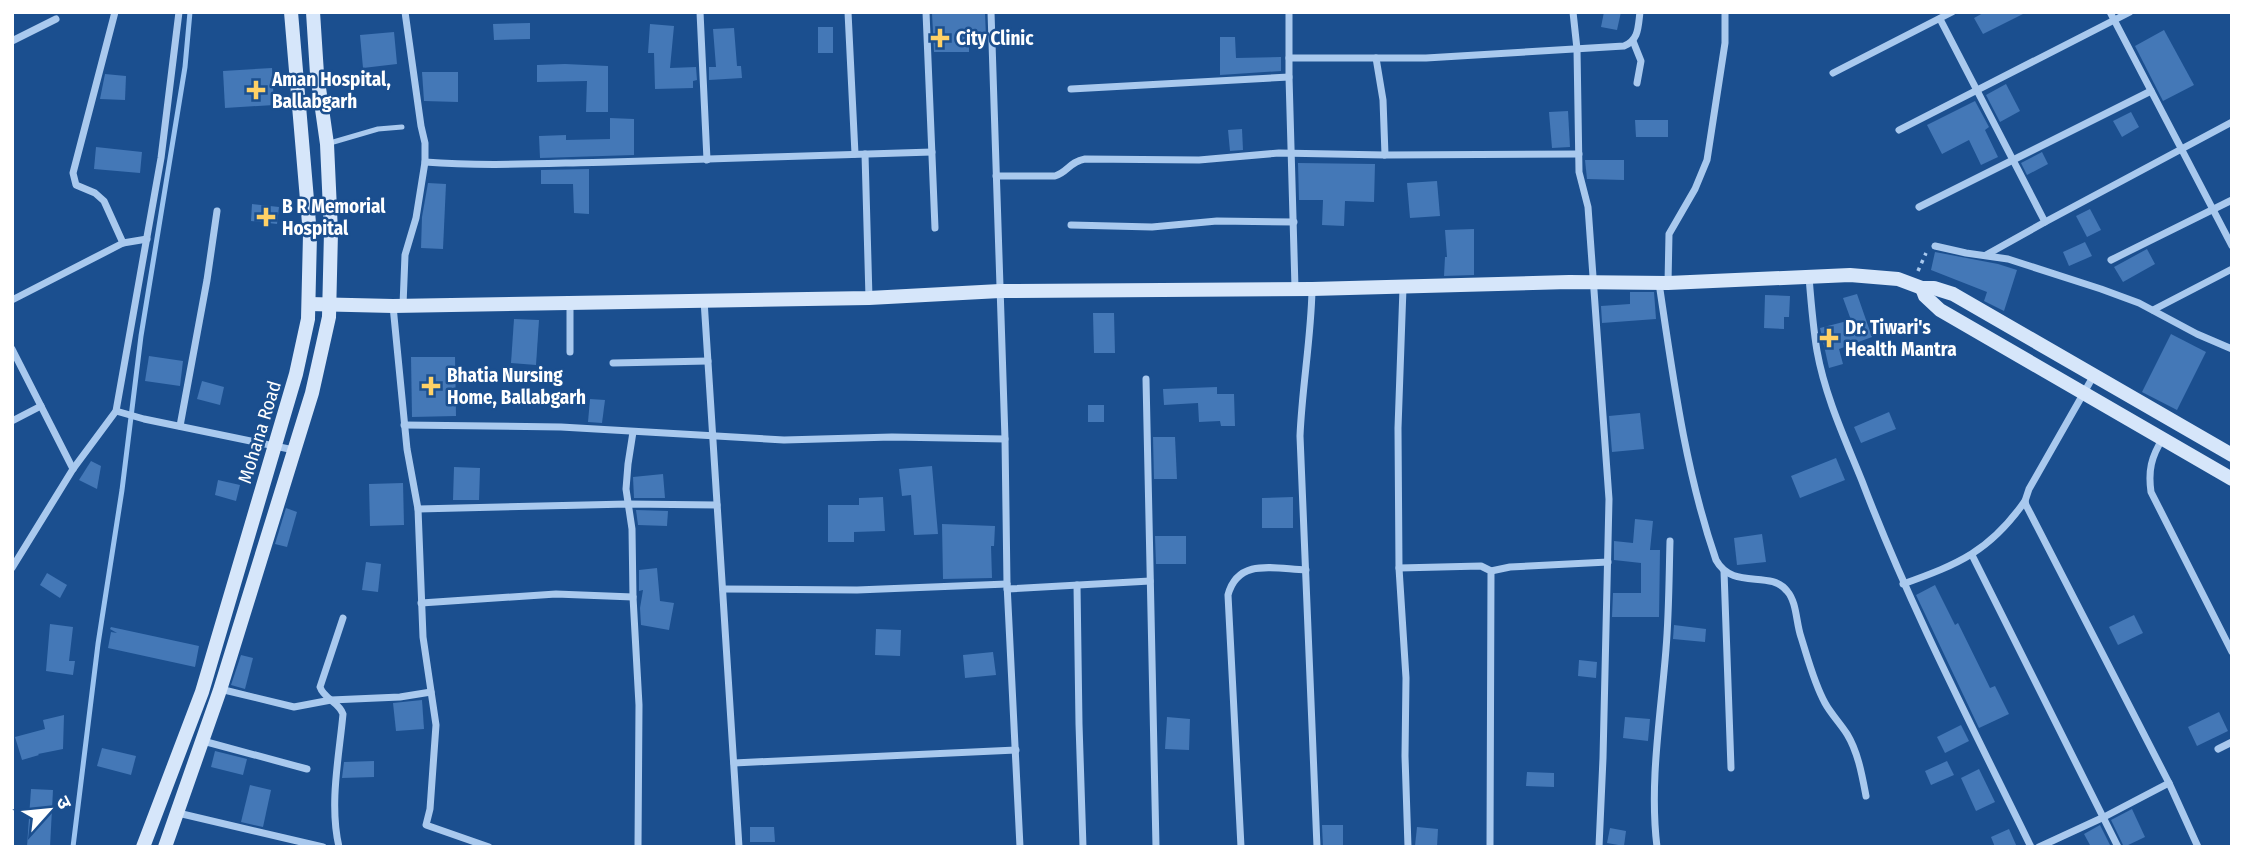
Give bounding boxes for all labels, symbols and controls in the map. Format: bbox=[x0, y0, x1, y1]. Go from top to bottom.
place label: City Clinic bbox=[956, 27, 1034, 50]
marker: City Clinic bbox=[930, 28, 950, 48]
place label: Aman Hospital, Ballabgarh bbox=[271, 68, 391, 113]
marker: Aman Hospital, Ballabgarh bbox=[246, 80, 266, 100]
place label: B R Memorial Hospital bbox=[282, 195, 386, 240]
marker: B R Memorial Hospital bbox=[256, 207, 276, 227]
place label: Dr. Tiwari's Health Mantra bbox=[1845, 316, 1957, 361]
marker: Dr. Tiwari's Health Mantra bbox=[1819, 328, 1839, 348]
place label: Bhatia Nursing Home, Ballabgarh bbox=[447, 364, 586, 409]
marker: Bhatia Nursing Home, Ballabgarh bbox=[421, 376, 441, 396]
street label: Mohana Road bbox=[233, 378, 286, 486]
north arrow bbox=[14, 775, 84, 845]
text: उ bbox=[51, 792, 77, 813]

